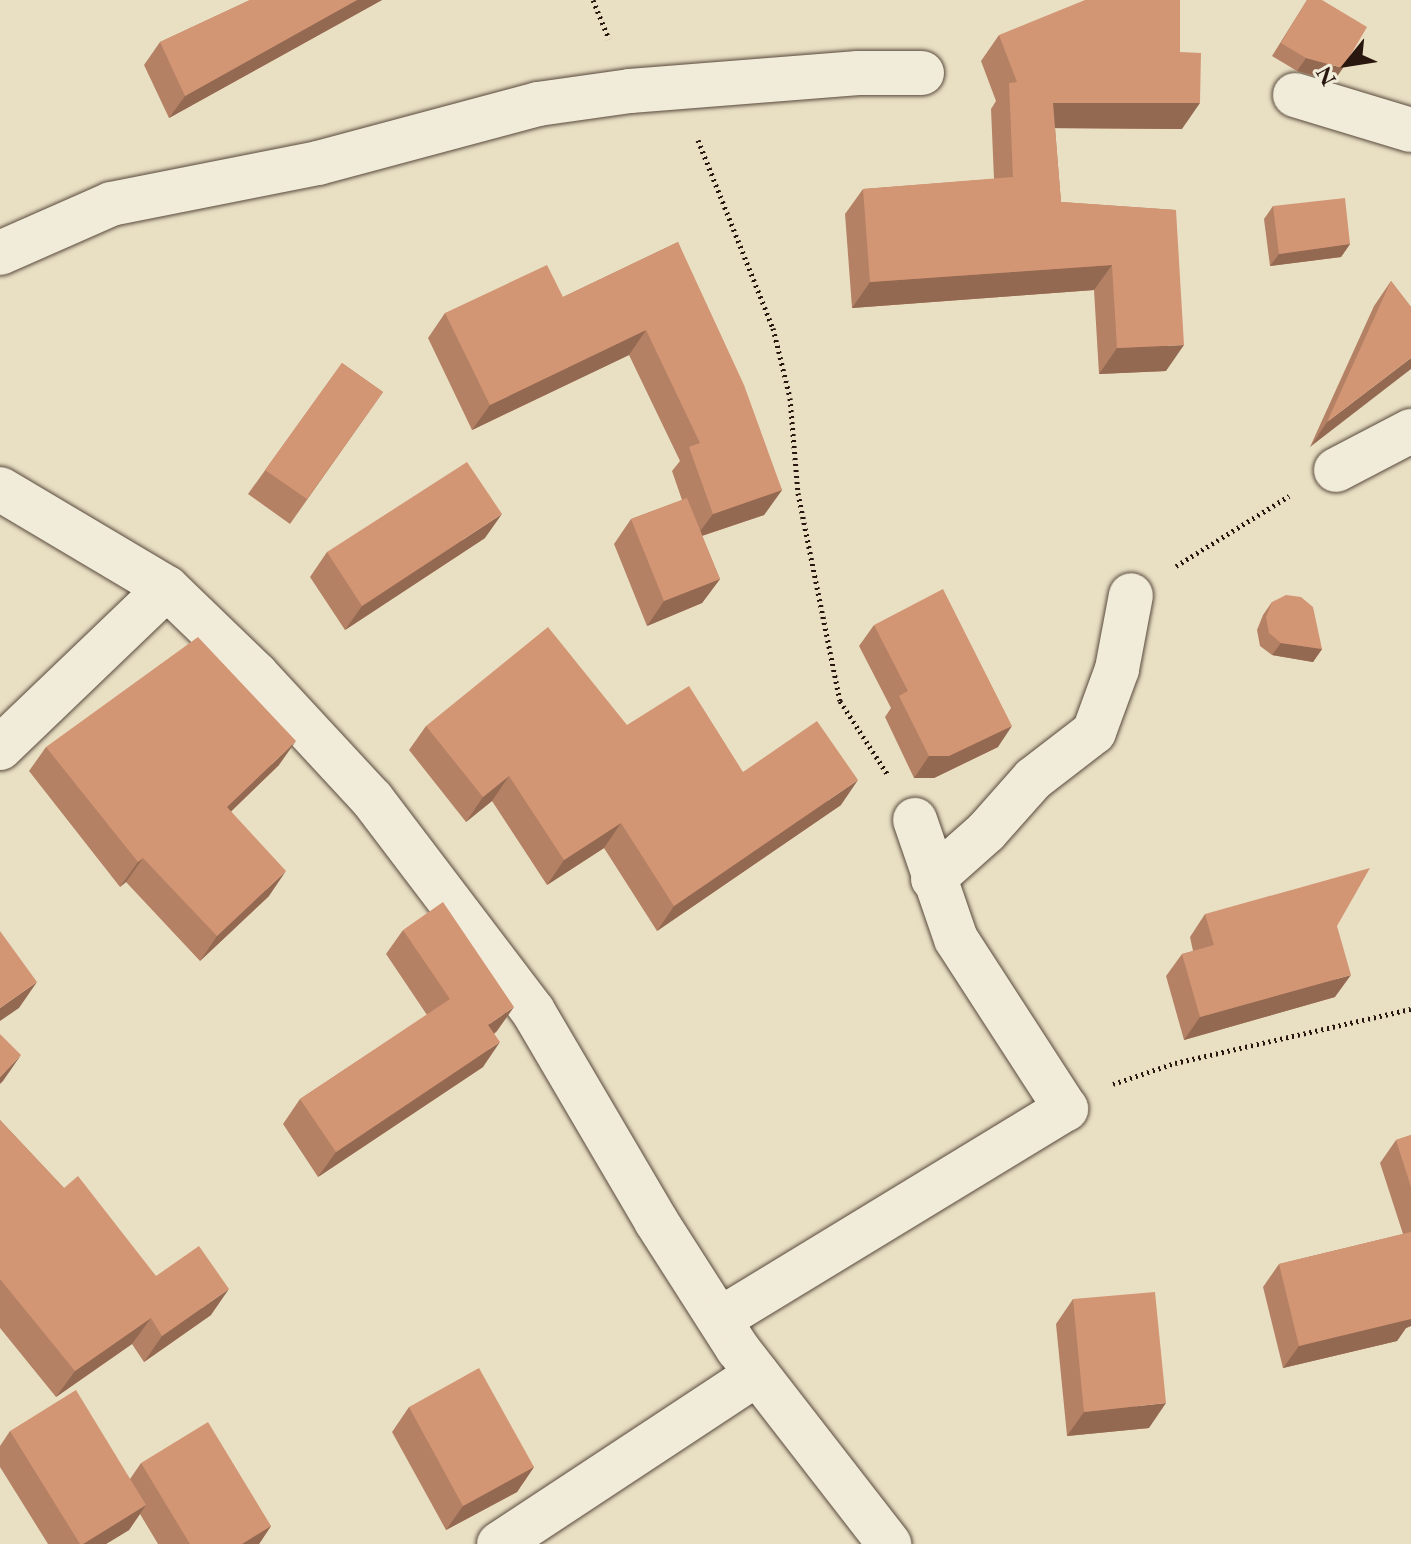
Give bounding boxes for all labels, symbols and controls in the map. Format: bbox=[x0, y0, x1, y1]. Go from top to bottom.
north arrow bbox=[1307, 24, 1387, 104]
text: N bbox=[1309, 61, 1343, 91]

